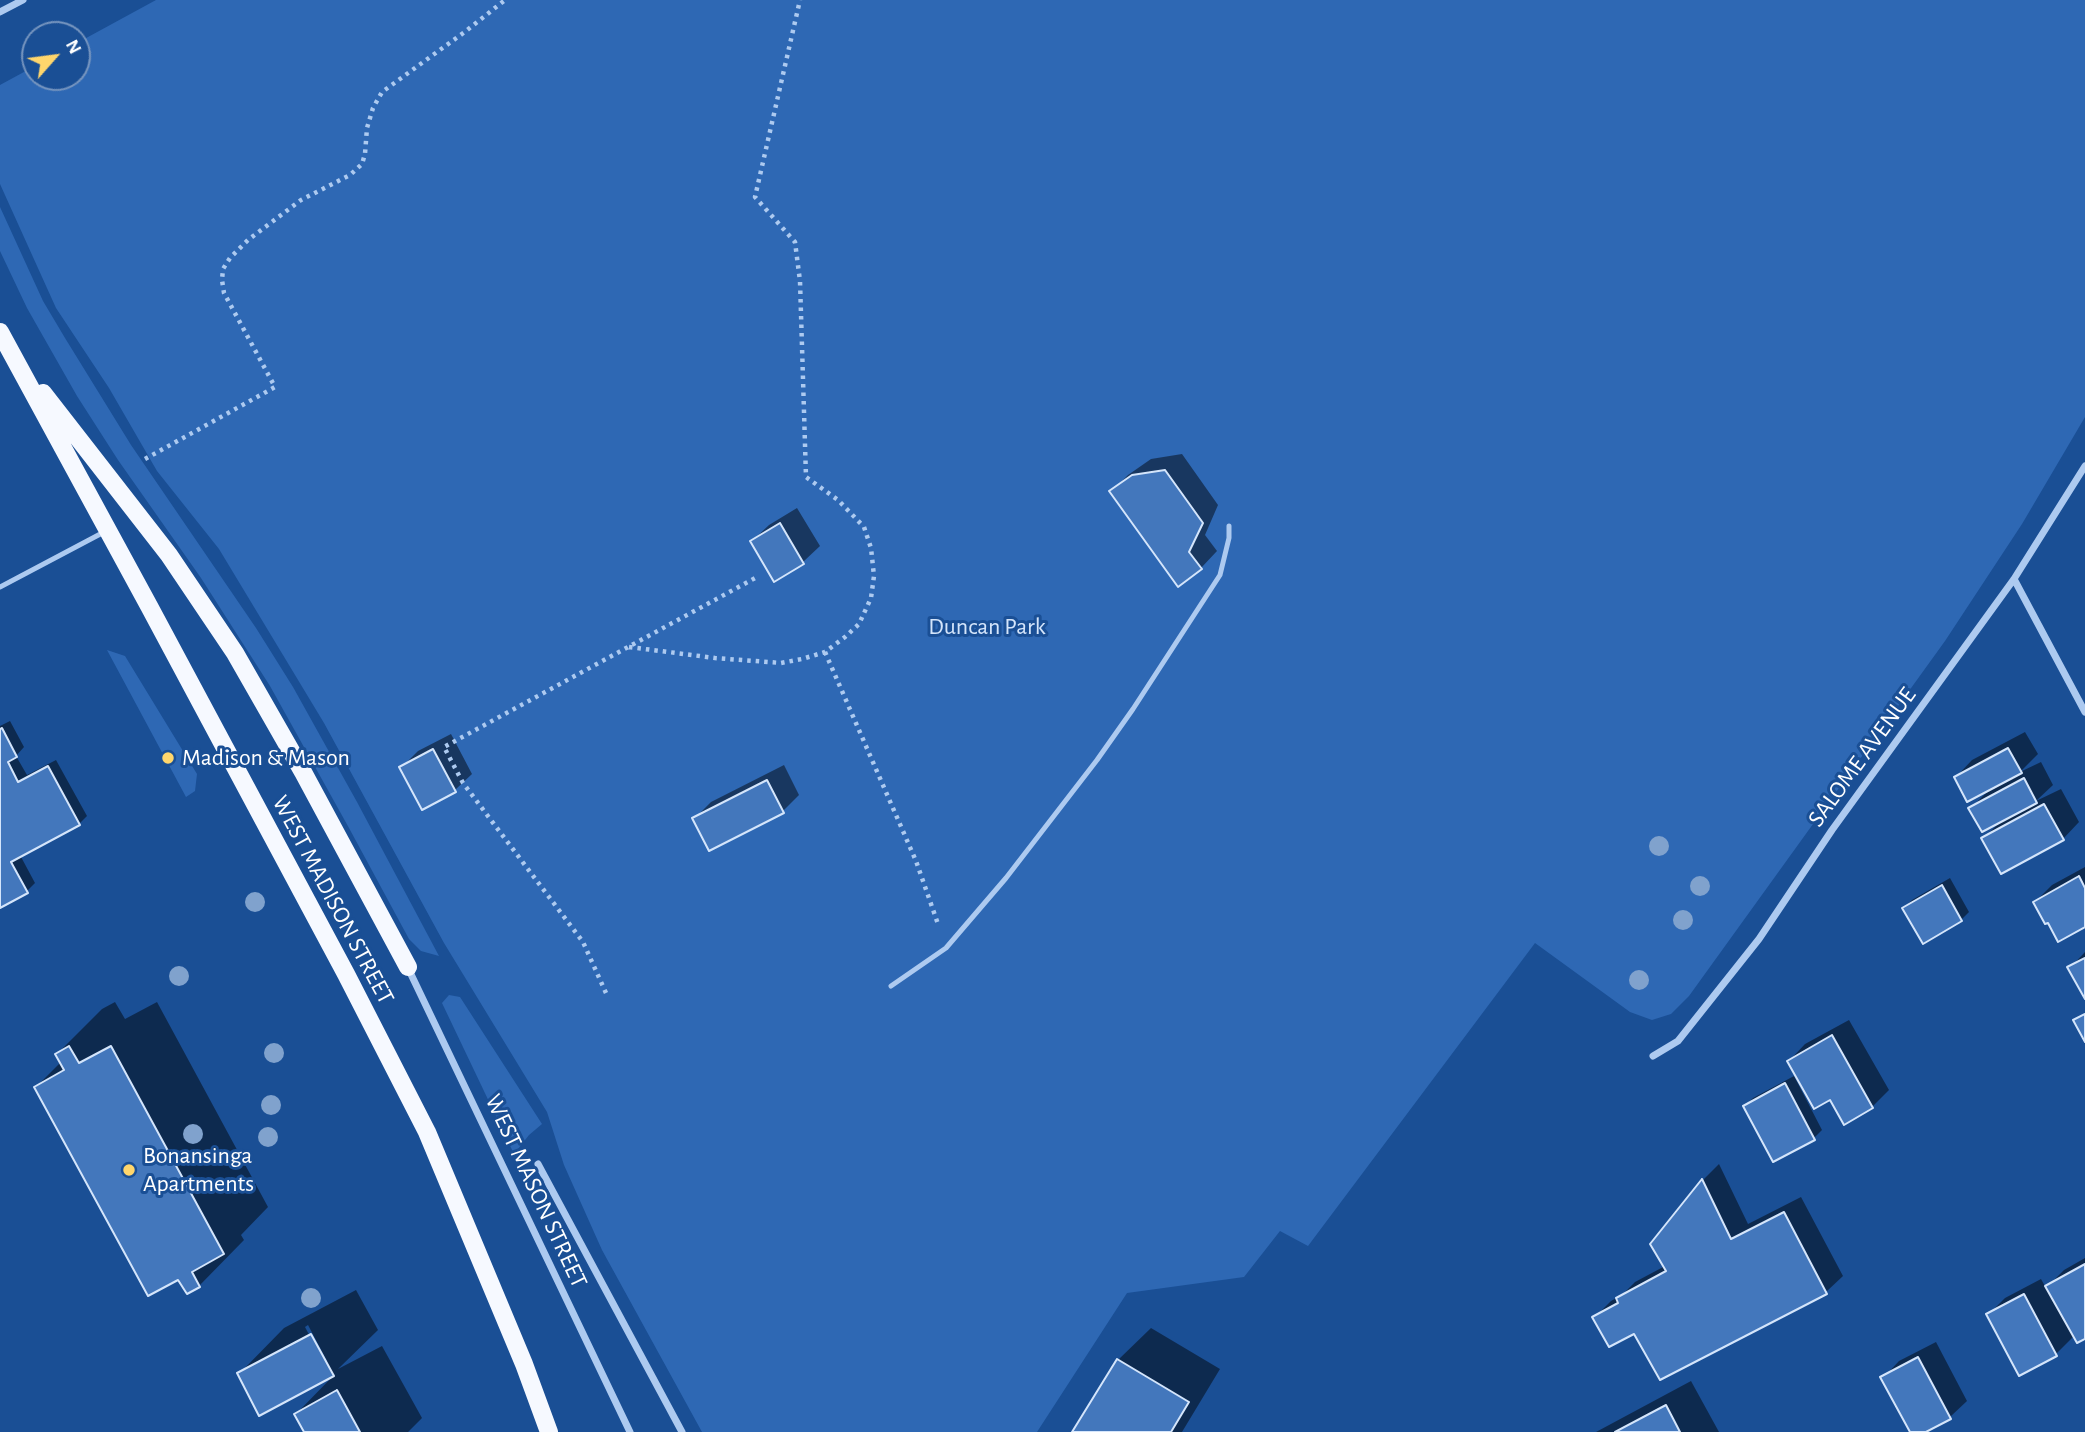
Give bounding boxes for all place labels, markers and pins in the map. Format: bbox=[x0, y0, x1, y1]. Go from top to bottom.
place label: Madison & Mason bbox=[182, 744, 350, 772]
marker: Madison & Mason bbox=[160, 750, 176, 766]
place label: Bonansinga Apartments bbox=[143, 1142, 254, 1198]
marker: Bonansinga Apartments bbox=[121, 1162, 137, 1178]

